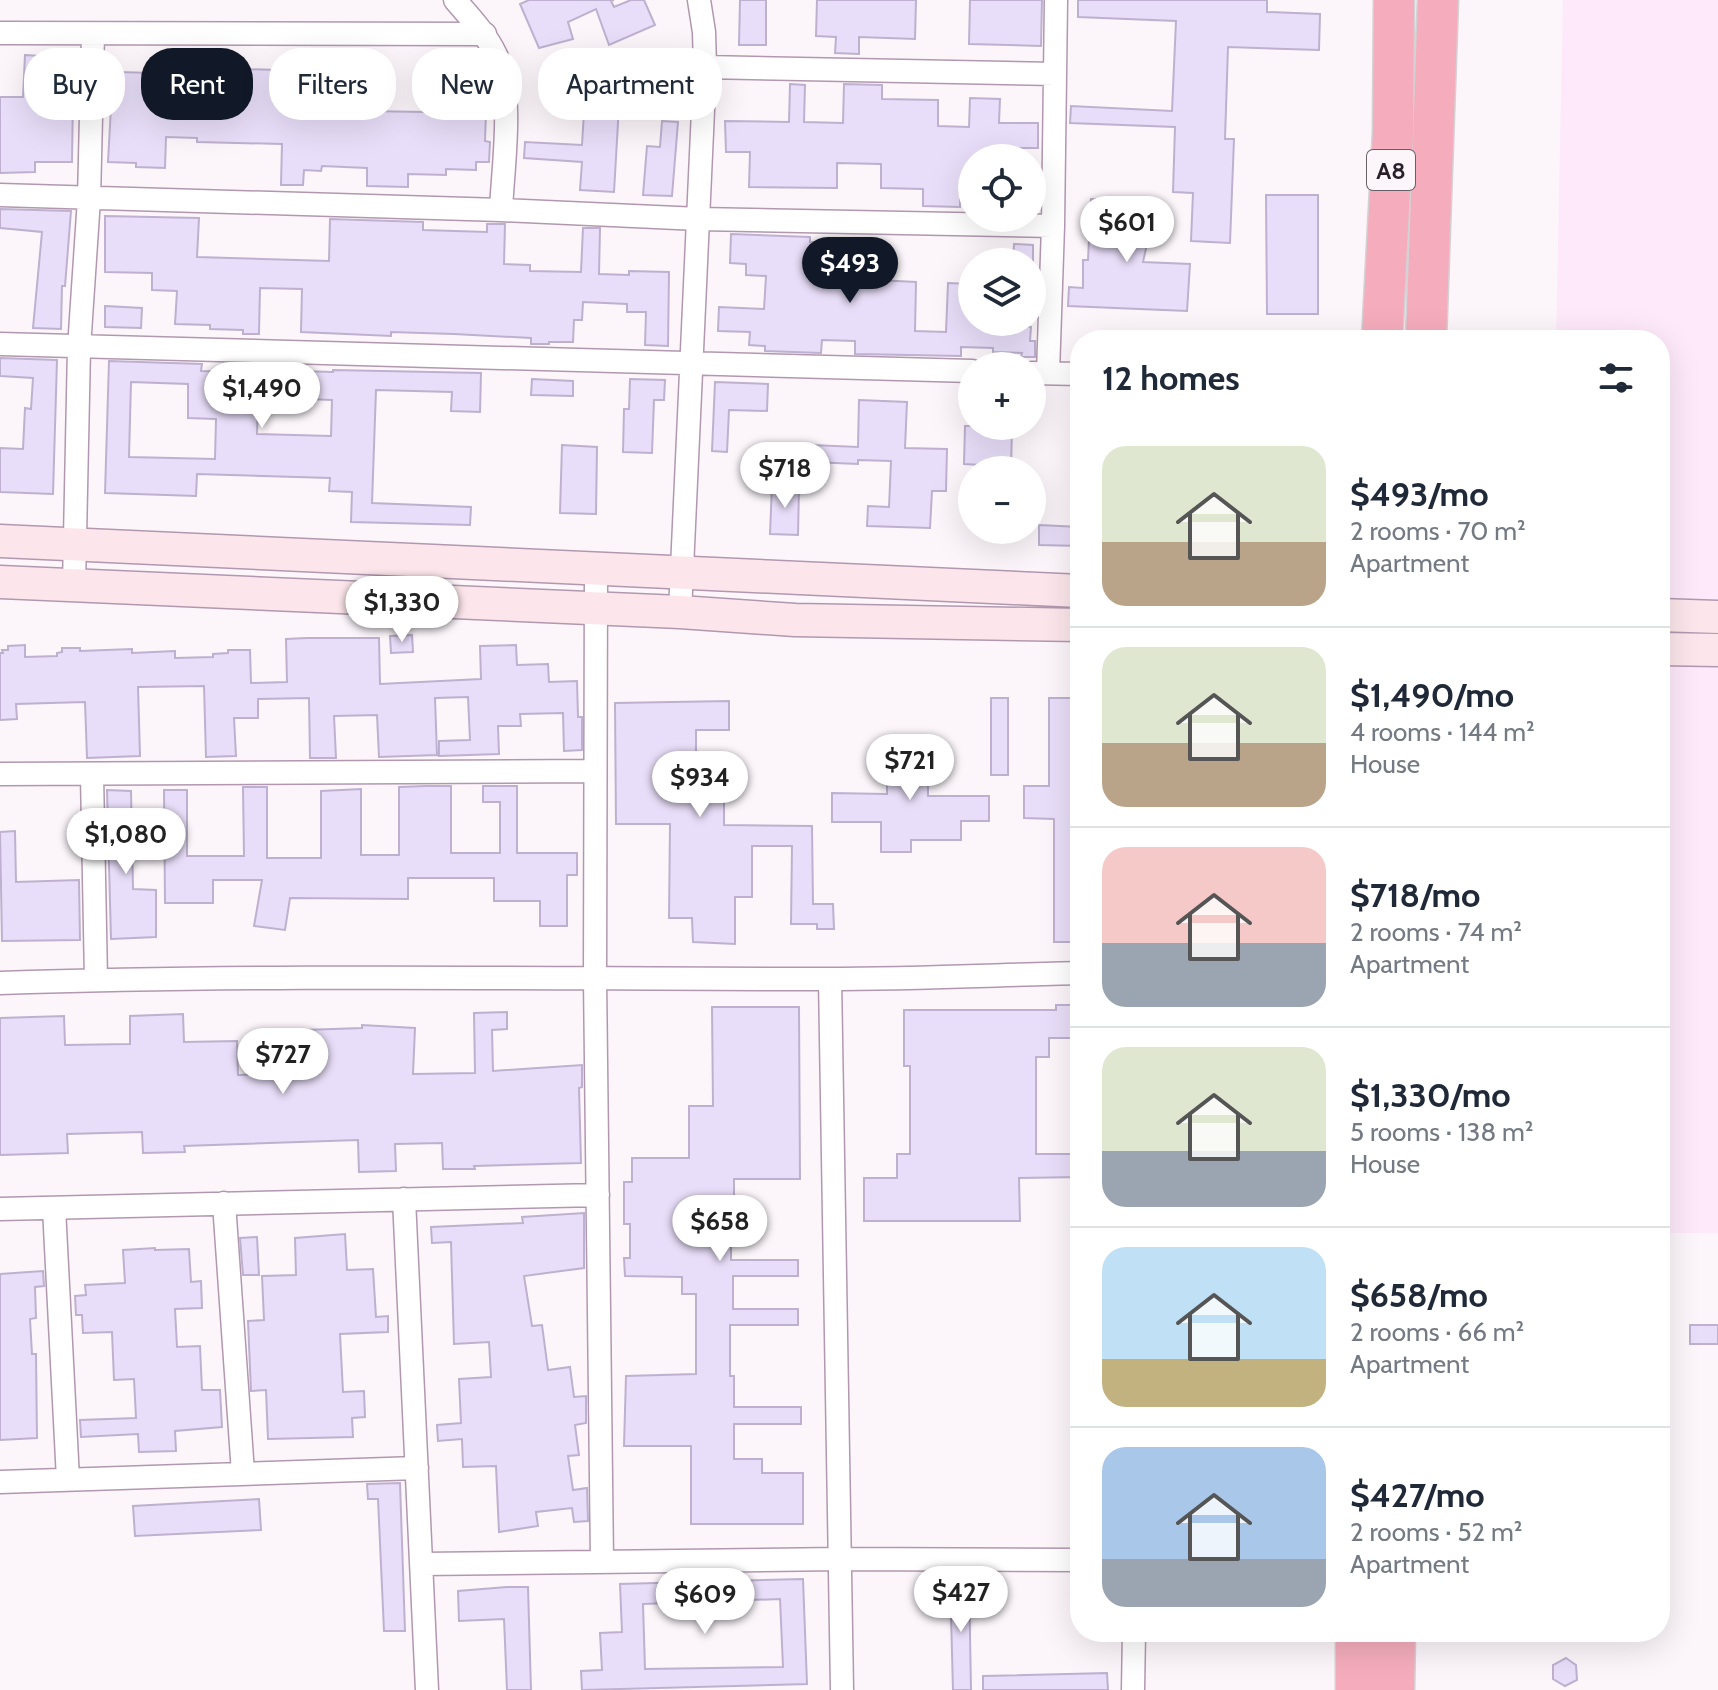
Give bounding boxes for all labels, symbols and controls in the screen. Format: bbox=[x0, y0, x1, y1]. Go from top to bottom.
chip: Buy bbox=[24, 48, 125, 120]
chip: Rent bbox=[141, 48, 253, 120]
chip: Filters bbox=[269, 48, 396, 120]
chip: New bbox=[412, 48, 522, 120]
chip: Apartment bbox=[538, 48, 722, 120]
map controls bbox=[958, 144, 1046, 544]
button: locate bbox=[958, 144, 1046, 232]
road number: A8 bbox=[1367, 150, 1415, 190]
pin: $601 bbox=[1080, 196, 1174, 264]
text: $601 bbox=[1098, 206, 1156, 238]
pin: $493 bbox=[803, 237, 897, 305]
text: $493 bbox=[820, 247, 880, 279]
button: layers bbox=[958, 248, 1046, 336]
button: + bbox=[958, 352, 1046, 440]
icon: filters bbox=[1594, 356, 1638, 400]
text: 12 homes bbox=[1102, 357, 1240, 399]
pin: $1,490 bbox=[197, 362, 327, 430]
text: $1,490 bbox=[222, 372, 302, 404]
pin: $718 bbox=[738, 442, 832, 510]
text: $718 bbox=[758, 452, 812, 484]
button: − bbox=[958, 456, 1046, 544]
text: $493/mo bbox=[1350, 473, 1489, 515]
icon: home bbox=[1166, 478, 1262, 574]
text: 2 rooms · 70 m² bbox=[1350, 515, 1526, 547]
text: Apartment bbox=[1350, 547, 1469, 579]
pin: $1,330 bbox=[337, 576, 467, 644]
text: $1,330 bbox=[363, 586, 441, 618]
text: $1,490/mo bbox=[1350, 674, 1514, 716]
icon: home bbox=[1166, 679, 1262, 775]
text: 4 rooms · 144 m² bbox=[1350, 716, 1535, 748]
pin: $721 bbox=[863, 734, 957, 802]
text: $721 bbox=[884, 744, 936, 776]
text: House bbox=[1350, 748, 1420, 780]
pin: $934 bbox=[653, 751, 747, 819]
text: $934 bbox=[670, 761, 730, 793]
pin: $1,080 bbox=[61, 808, 191, 876]
text: $1,080 bbox=[85, 818, 167, 850]
text: $718/mo bbox=[1350, 874, 1480, 916]
icon: home bbox=[1166, 879, 1262, 975]
text: 2 rooms · 74 m² bbox=[1350, 916, 1522, 948]
text: Apartment bbox=[1350, 948, 1469, 980]
pin: $727 bbox=[236, 1028, 330, 1096]
text: $727 bbox=[255, 1038, 311, 1070]
text: $1,330/mo bbox=[1350, 1074, 1511, 1116]
icon: home bbox=[1166, 1079, 1262, 1175]
text: 5 rooms · 138 m² bbox=[1350, 1116, 1533, 1148]
text: House bbox=[1350, 1148, 1420, 1180]
pin: $658 bbox=[673, 1195, 767, 1263]
text: $658 bbox=[690, 1205, 750, 1237]
text: $658/mo bbox=[1350, 1274, 1488, 1316]
icon: home bbox=[1166, 1279, 1262, 1375]
text: 2 rooms · 66 m² bbox=[1350, 1316, 1524, 1348]
text: Apartment bbox=[1350, 1348, 1469, 1380]
text: $427/mo bbox=[1350, 1474, 1485, 1516]
icon: home bbox=[1166, 1479, 1262, 1575]
text: 2 rooms · 52 m² bbox=[1350, 1516, 1522, 1548]
text: Apartment bbox=[1350, 1548, 1469, 1580]
pin: $427 bbox=[914, 1566, 1008, 1634]
pin: $609 bbox=[658, 1568, 752, 1636]
text: $427 bbox=[932, 1576, 990, 1608]
text: $609 bbox=[674, 1578, 736, 1610]

